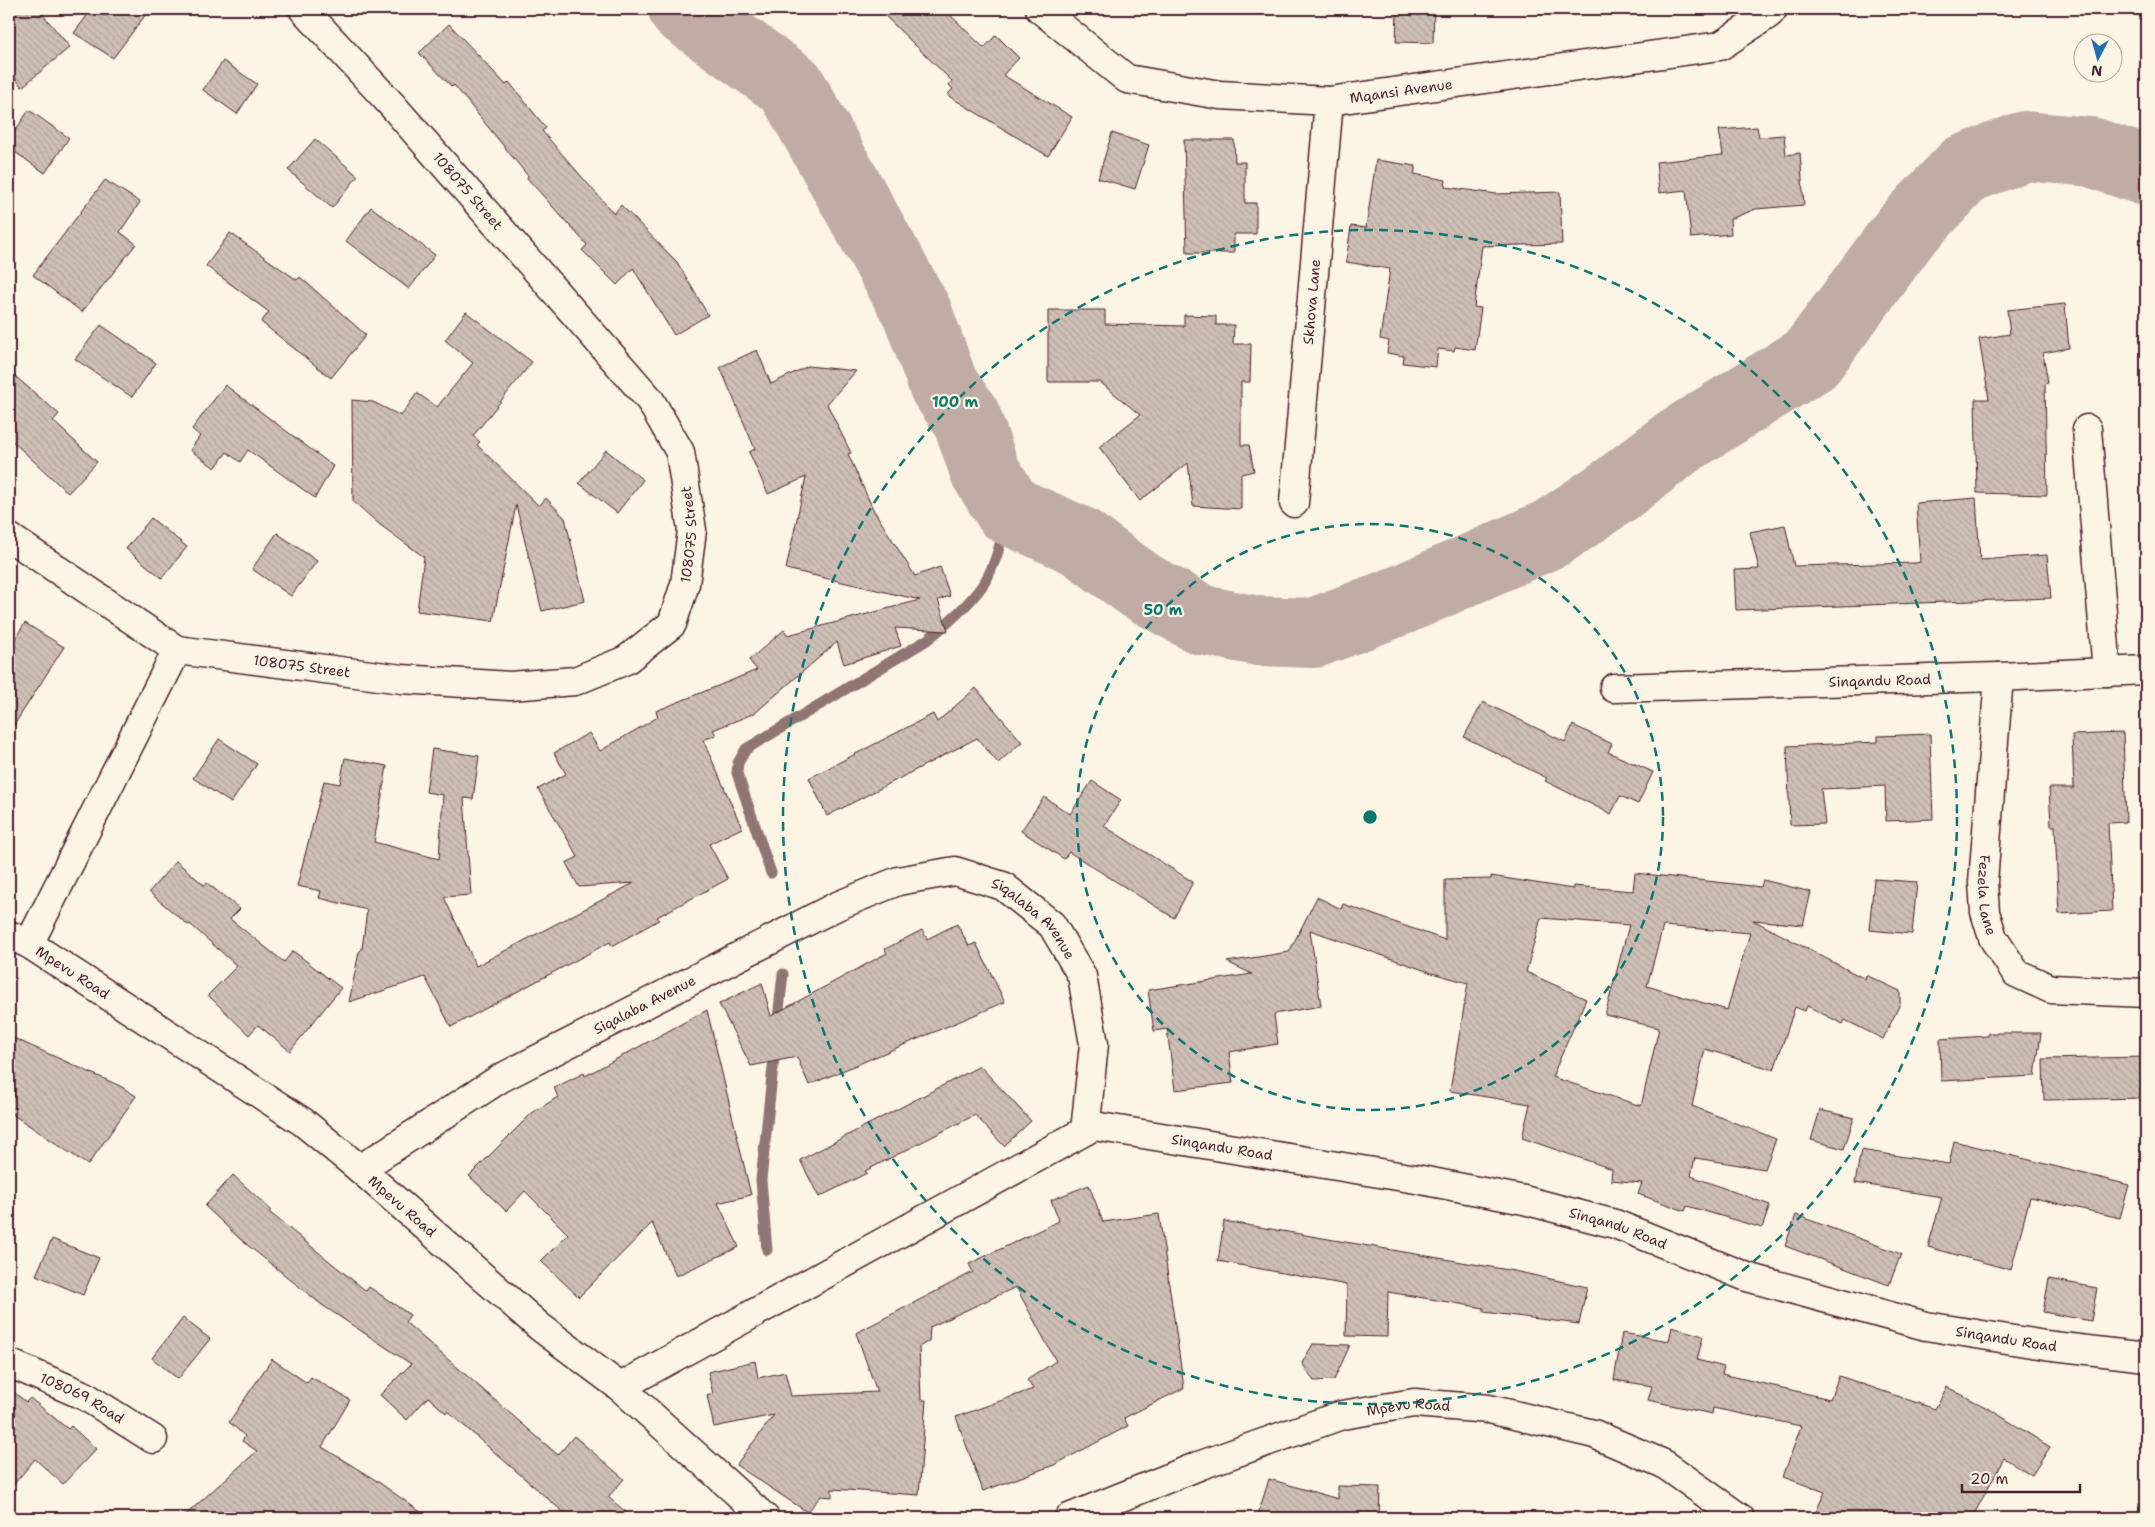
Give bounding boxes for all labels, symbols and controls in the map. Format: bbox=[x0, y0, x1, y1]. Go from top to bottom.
north arrow bbox=[2072, 32, 2122, 82]
text: N bbox=[2090, 61, 2103, 80]
street label: Mqansi Avenue bbox=[1349, 75, 1454, 107]
street label: 108075 Street bbox=[429, 148, 507, 234]
street label: Skhova Lane bbox=[1299, 258, 1324, 345]
text: 100 m bbox=[932, 392, 978, 412]
street label: 108075 Street bbox=[676, 485, 701, 584]
text: 50 m bbox=[1144, 600, 1183, 620]
street label: 108075 Street bbox=[252, 651, 351, 681]
street label: Sinqandu Road bbox=[1828, 670, 1931, 691]
centre of rings bbox=[1361, 808, 1379, 826]
street label: Fezela Lane bbox=[1974, 854, 2001, 938]
street label: Siqalaba Avenue bbox=[989, 874, 1079, 963]
street label: Mpevu Road bbox=[32, 942, 113, 1003]
street label: Siqalaba Avenue bbox=[590, 971, 699, 1038]
street label: Sinqandu Road bbox=[1170, 1130, 1274, 1164]
street label: Mpevu Road bbox=[365, 1172, 440, 1241]
street label: Sinqandu Road bbox=[1567, 1203, 1670, 1253]
street label: Sinqandu Road bbox=[1954, 1322, 2058, 1355]
street label: 108069 Road bbox=[37, 1369, 128, 1427]
street label: Mpevu Road bbox=[1365, 1394, 1451, 1420]
scale bar bbox=[1962, 1462, 2080, 1494]
text: 20 m bbox=[1970, 1469, 2009, 1489]

